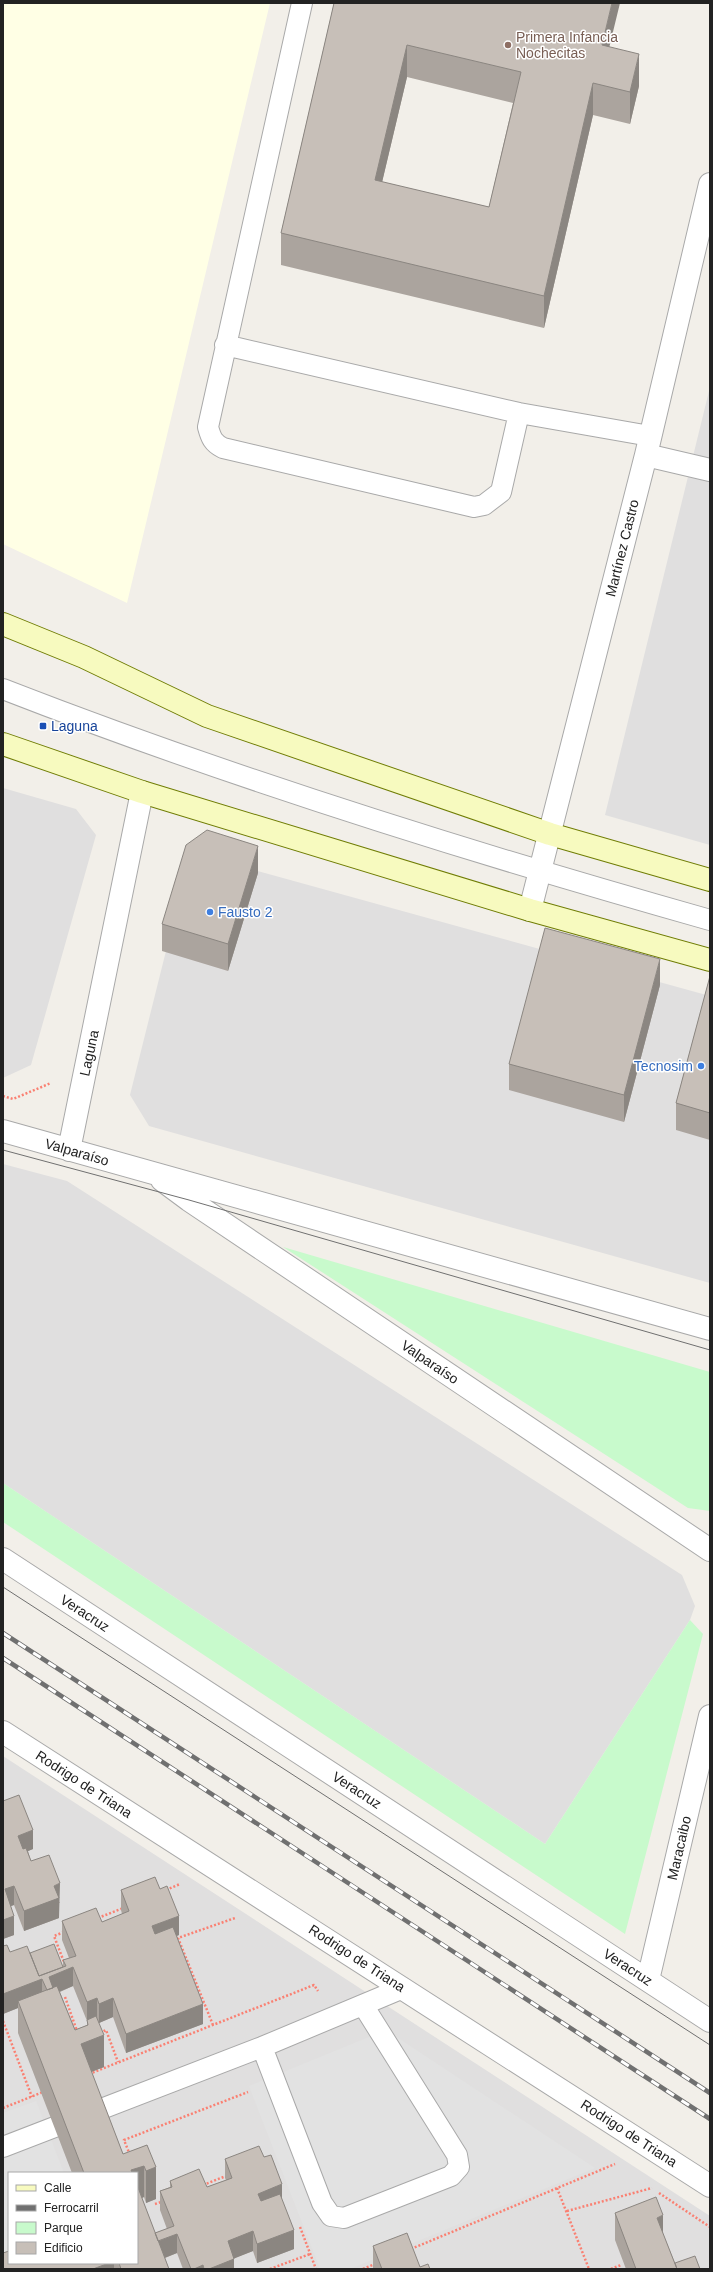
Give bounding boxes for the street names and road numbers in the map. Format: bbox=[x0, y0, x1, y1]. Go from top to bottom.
street label: Martínez Castro bbox=[602, 498, 642, 598]
street label: Laguna bbox=[76, 1028, 102, 1078]
street label: Valparaíso bbox=[43, 1135, 111, 1169]
street label: Valparaíso bbox=[398, 1337, 462, 1387]
street label: Veracruz bbox=[57, 1591, 113, 1635]
street label: Rodrigo de Triana bbox=[33, 1747, 135, 1821]
street label: Veracruz bbox=[329, 1768, 385, 1812]
street label: Maracaibo bbox=[664, 1814, 694, 1882]
street label: Rodrigo de Triana bbox=[306, 1921, 408, 1995]
street label: Veracruz bbox=[600, 1945, 656, 1989]
street label: Rodrigo de Triana bbox=[578, 2096, 680, 2170]

